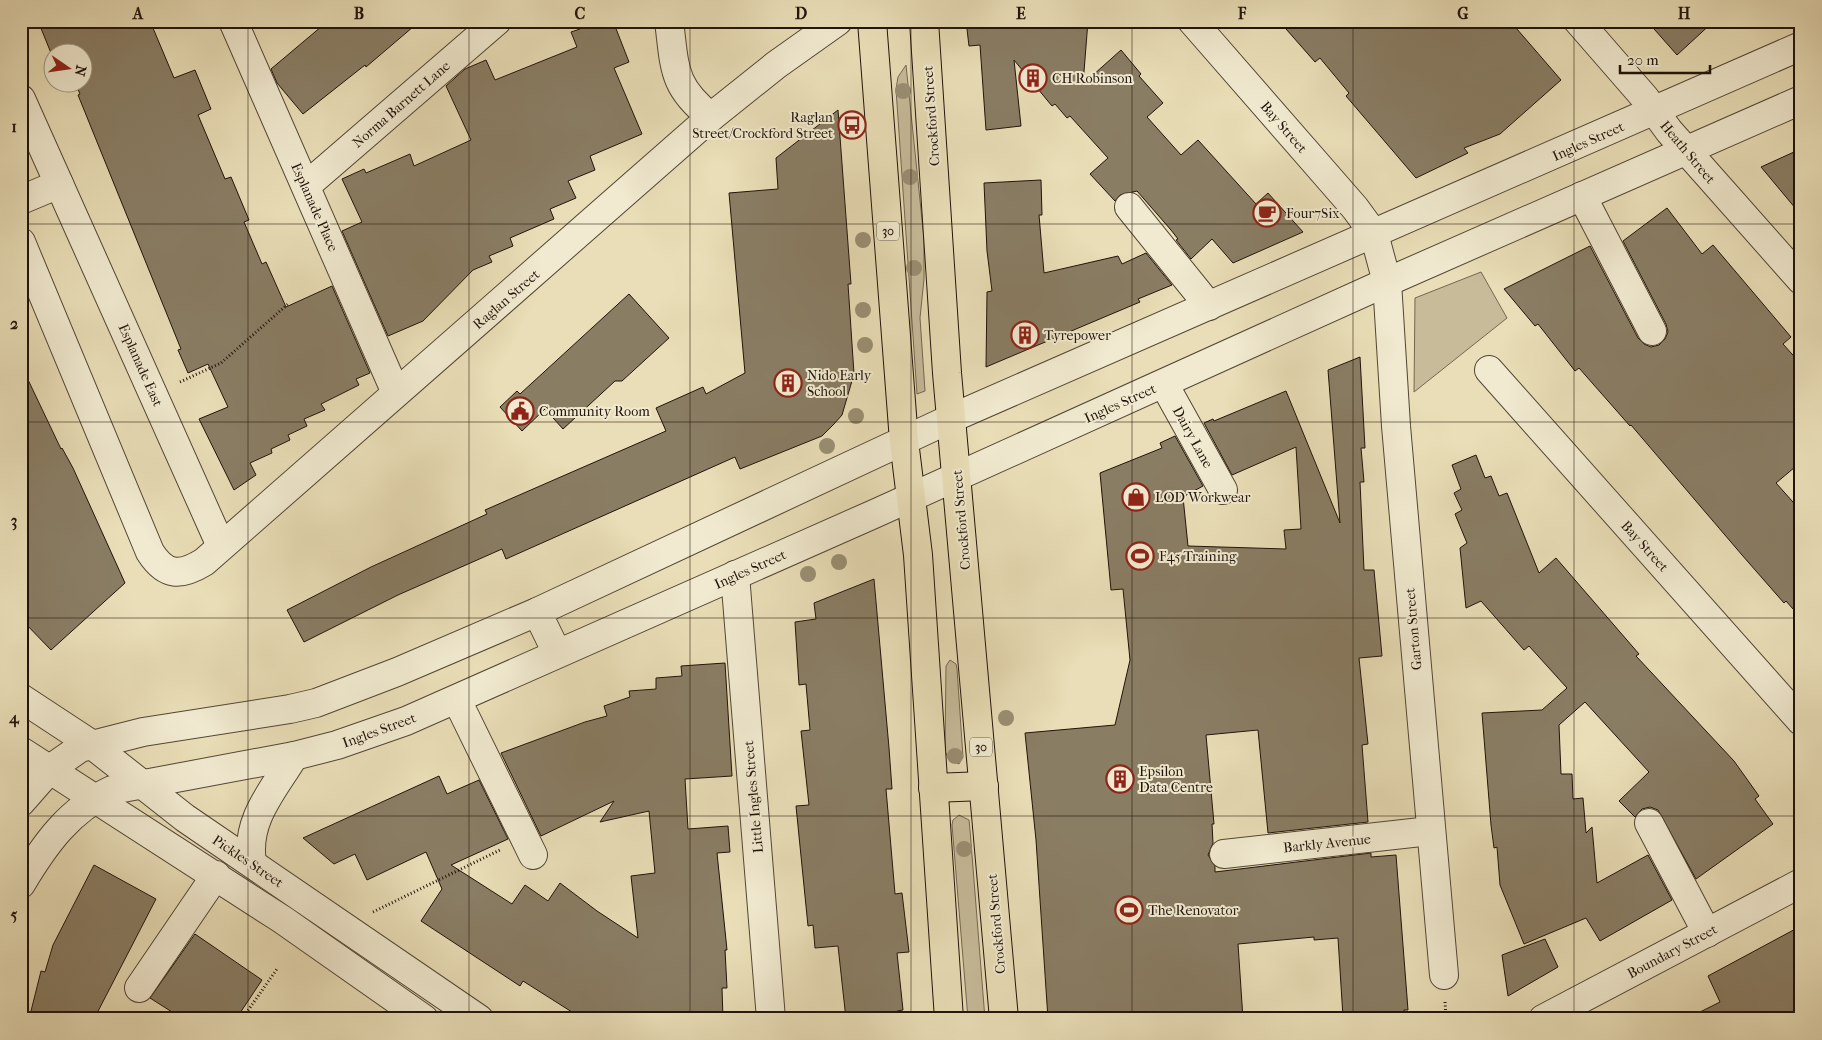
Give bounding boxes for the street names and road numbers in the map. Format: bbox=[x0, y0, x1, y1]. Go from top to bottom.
street label: Norma Barnett Lane bbox=[349, 57, 454, 151]
street label: Crockford Street bbox=[920, 65, 943, 167]
street label: Bay Street bbox=[1257, 98, 1311, 157]
street label: Heath Street bbox=[1656, 117, 1719, 187]
street label: Ingles Street bbox=[1550, 118, 1627, 165]
street label: Esplanade Place bbox=[287, 160, 342, 254]
road number: 30 bbox=[877, 222, 899, 240]
street label: Raglan Street bbox=[470, 266, 543, 333]
street label: Esplanade East bbox=[115, 321, 166, 409]
street label: Ingles Street bbox=[1082, 380, 1159, 427]
street label: Dairy Lane bbox=[1169, 404, 1216, 471]
street label: Crockford Street bbox=[949, 469, 974, 571]
street label: Bay Street bbox=[1617, 517, 1672, 575]
street label: Ingles Street bbox=[712, 546, 789, 593]
street label: Garton Street bbox=[1401, 587, 1426, 671]
street label: Ingles Street bbox=[340, 709, 418, 752]
road number: 30 bbox=[970, 738, 992, 756]
street label: Little Ingles Street bbox=[740, 740, 767, 854]
street label: Barkly Avenue bbox=[1282, 830, 1372, 857]
street label: Pickles Street bbox=[209, 832, 286, 891]
street label: Crockford Street bbox=[984, 873, 1009, 975]
street label: Boundary Street bbox=[1624, 921, 1720, 982]

